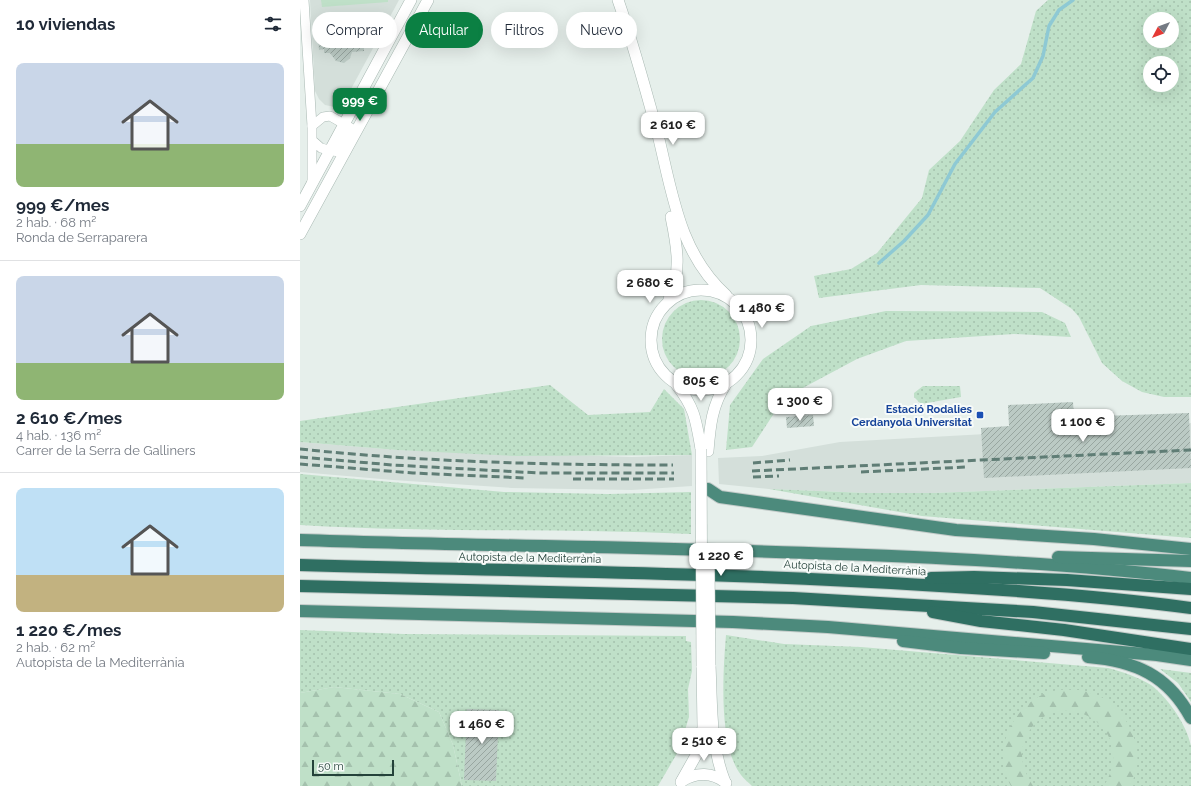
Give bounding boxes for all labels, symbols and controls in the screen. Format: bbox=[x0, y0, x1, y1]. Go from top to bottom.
chip: Comprar bbox=[312, 12, 397, 48]
chip: Alquilar bbox=[405, 12, 483, 48]
chip: Filtros bbox=[491, 12, 558, 48]
chip: Nuevo bbox=[566, 12, 637, 48]
north arrow bbox=[1143, 12, 1179, 48]
map controls bbox=[1143, 12, 1179, 92]
icon: filters bbox=[262, 13, 284, 35]
text: 10 viviendas bbox=[16, 14, 115, 34]
button: locate bbox=[1143, 56, 1179, 92]
pin: 999 € bbox=[332, 88, 388, 122]
icon: home bbox=[114, 89, 186, 161]
text: 999 € bbox=[342, 93, 378, 108]
pin: 2 610 € bbox=[636, 112, 710, 146]
text: 2 610 € bbox=[650, 117, 696, 132]
text: 999 €/mes bbox=[16, 195, 109, 215]
text: 2 hab. · 68 m² bbox=[16, 215, 96, 230]
text: Ronda de Serraparera bbox=[16, 230, 148, 245]
pin: 2 680 € bbox=[613, 270, 687, 304]
text: 2 680 € bbox=[626, 275, 674, 290]
pin: 1 480 € bbox=[725, 295, 799, 329]
text: 1 480 € bbox=[739, 300, 785, 315]
icon: home bbox=[114, 302, 186, 374]
pin: 805 € bbox=[673, 368, 729, 402]
text: 805 € bbox=[683, 373, 719, 388]
pin: 1 300 € bbox=[763, 388, 837, 422]
text: 1 300 € bbox=[777, 393, 823, 408]
place label: Estació Rodalies Cerdanyola Universitat bbox=[852, 403, 973, 429]
text: 2 610 €/mes bbox=[16, 408, 122, 428]
pin: 1 100 € bbox=[1046, 409, 1120, 443]
marker: Estació Rodalies Cerdanyola Universitat bbox=[975, 410, 985, 420]
text: 1 100 € bbox=[1060, 414, 1106, 429]
text: 4 hab. · 136 m² bbox=[16, 428, 101, 443]
text: Carrer de la Serra de Galliners bbox=[16, 443, 196, 458]
icon: home bbox=[114, 514, 186, 586]
pin: 1 220 € bbox=[684, 543, 758, 577]
text: 1 220 € bbox=[698, 548, 744, 563]
street label: Autopista de la Mediterrània bbox=[459, 550, 601, 566]
street label: Autopista de la Mediterrània bbox=[783, 558, 927, 578]
text: 1 220 €/mes bbox=[16, 620, 121, 640]
text: 2 hab. · 62 m² bbox=[16, 640, 95, 655]
text: Autopista de la Mediterrània bbox=[16, 655, 185, 670]
pin: 1 460 € bbox=[445, 711, 519, 745]
text: 1 460 € bbox=[459, 716, 505, 731]
pin: 2 510 € bbox=[667, 728, 741, 762]
text: 2 510 € bbox=[681, 733, 727, 748]
scale bar bbox=[312, 758, 394, 777]
text: 50 m bbox=[318, 760, 344, 773]

